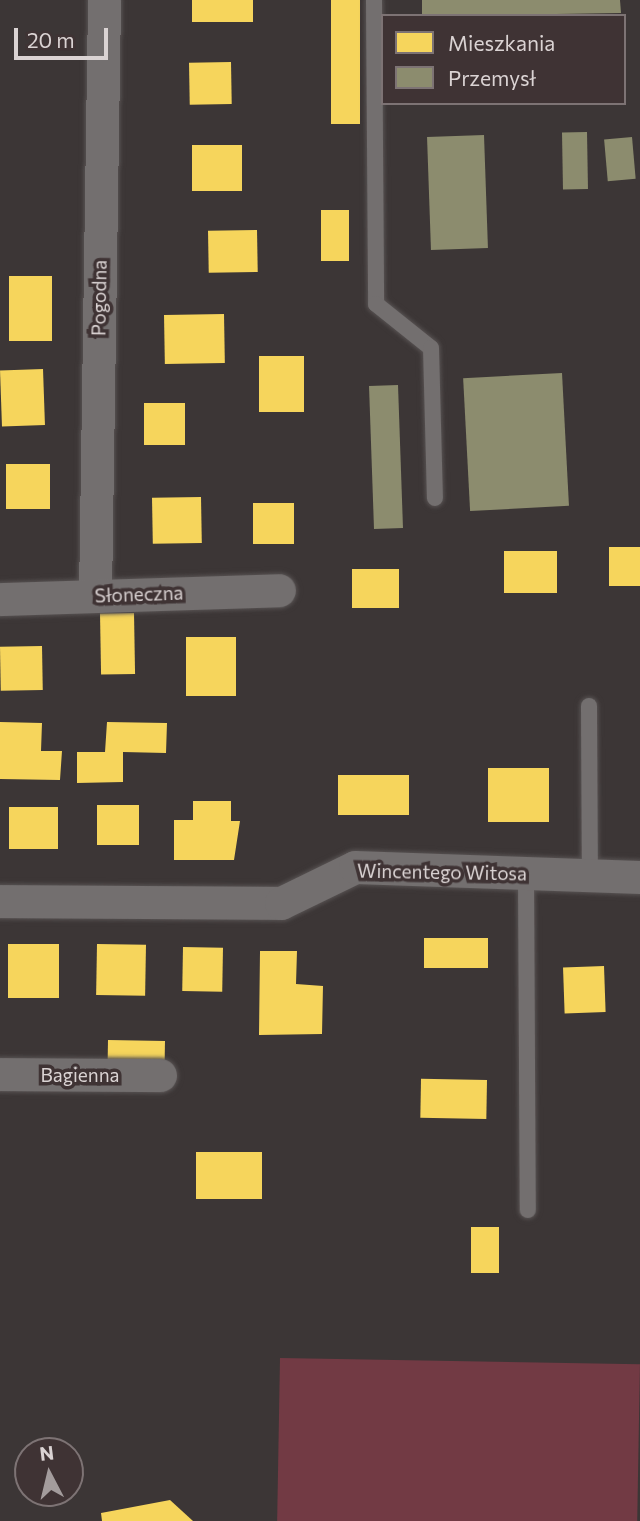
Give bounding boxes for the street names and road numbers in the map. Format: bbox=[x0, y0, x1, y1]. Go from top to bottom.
street label: Pogodna bbox=[87, 260, 111, 336]
street label: Słoneczna bbox=[94, 581, 184, 607]
street label: Wincentego Witosa bbox=[357, 859, 527, 885]
street label: Bagienna bbox=[40, 1064, 120, 1086]

